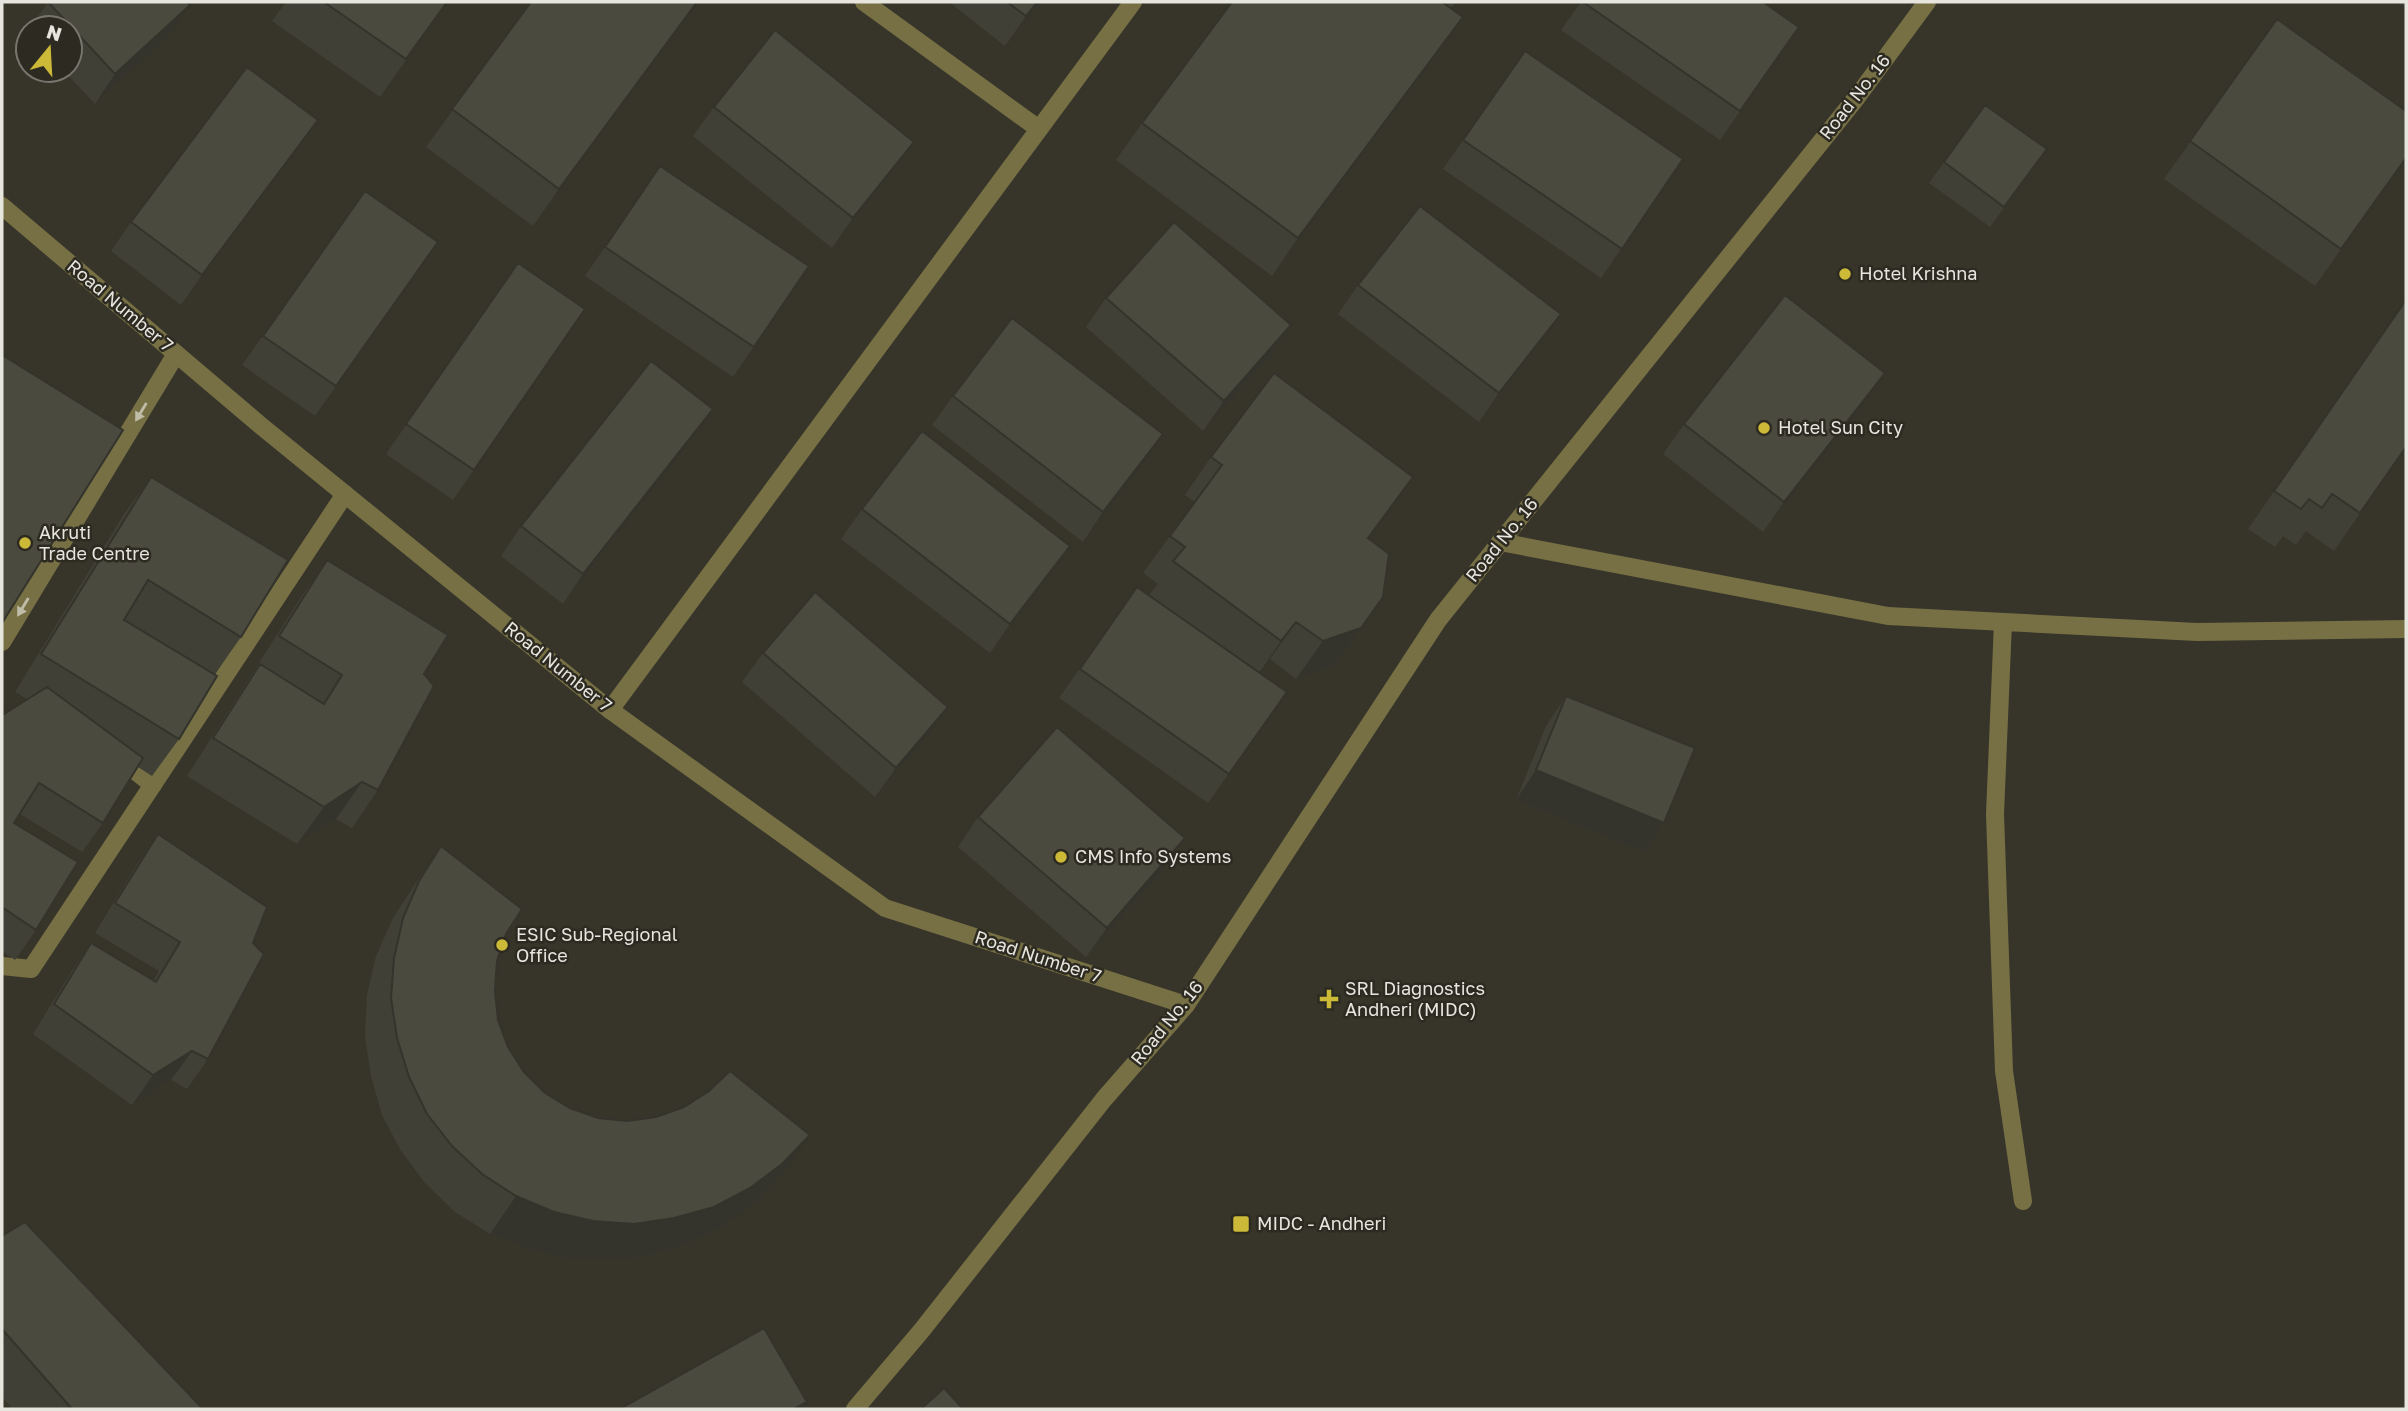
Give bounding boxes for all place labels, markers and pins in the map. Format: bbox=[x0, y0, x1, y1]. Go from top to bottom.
place label: Hotel Krishna bbox=[1859, 262, 1978, 284]
marker: Hotel Krishna bbox=[1837, 266, 1853, 282]
place label: Hotel Sun City bbox=[1778, 416, 1903, 438]
marker: Hotel Sun City bbox=[1756, 420, 1772, 436]
place label: Akruti Trade Centre bbox=[39, 521, 150, 564]
marker: Akruti Trade Centre bbox=[17, 535, 33, 551]
place label: CMS Info Systems bbox=[1075, 845, 1231, 867]
marker: CMS Info Systems bbox=[1053, 849, 1069, 865]
place label: ESIC Sub-Regional Office bbox=[516, 923, 678, 966]
marker: ESIC Sub-Regional Office bbox=[494, 937, 510, 953]
place label: SRL Diagnostics Andheri (MIDC) bbox=[1345, 977, 1485, 1020]
marker: SRL Diagnostics Andheri (MIDC) bbox=[1319, 989, 1339, 1009]
place label: MIDC - Andheri bbox=[1257, 1212, 1386, 1234]
marker: MIDC - Andheri bbox=[1231, 1214, 1251, 1234]

